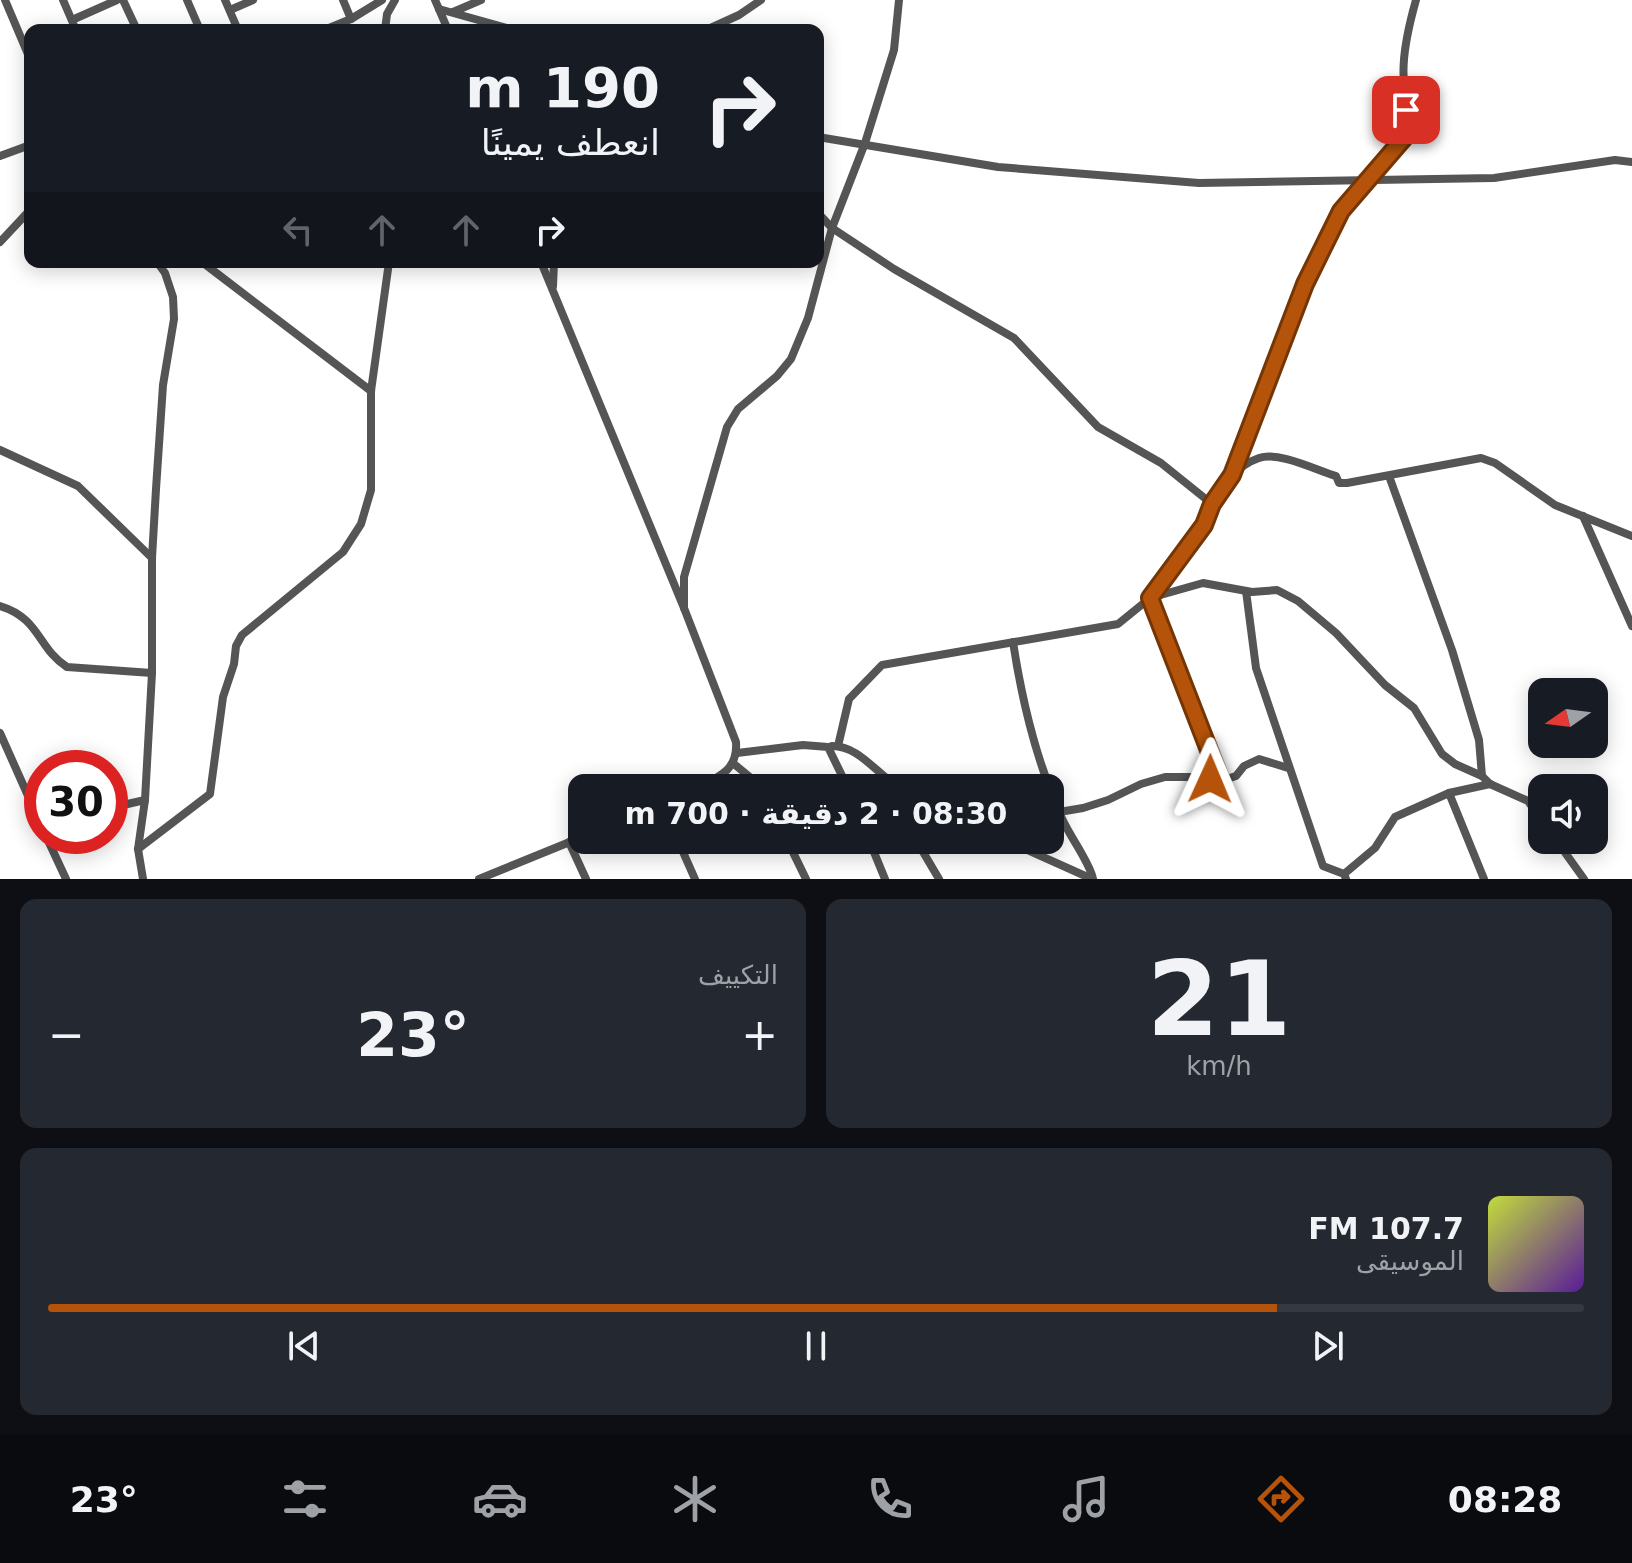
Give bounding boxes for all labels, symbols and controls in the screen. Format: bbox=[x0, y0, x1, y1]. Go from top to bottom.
text: 190 m bbox=[465, 55, 660, 120]
icon: right bbox=[688, 56, 792, 160]
pin bbox=[1372, 76, 1440, 144]
icon: arrive bbox=[1384, 88, 1428, 132]
text: انعطف يمينًا bbox=[481, 122, 660, 163]
icon: left bbox=[276, 208, 320, 252]
icon: ahead bbox=[360, 208, 404, 252]
icon: ahead bbox=[444, 208, 488, 252]
icon: right bbox=[528, 208, 572, 252]
north arrow bbox=[1528, 678, 1608, 758]
map controls bbox=[1528, 678, 1608, 854]
position arrow bbox=[1168, 737, 1252, 821]
speed limit sign: 30 bbox=[24, 750, 128, 854]
button: sound bbox=[1528, 774, 1608, 854]
text: 08:30 · 2 دقيقة · 700 m bbox=[625, 796, 1007, 831]
text: 21 bbox=[1147, 938, 1291, 1060]
text: التكييف bbox=[698, 960, 778, 990]
text: 23° bbox=[356, 1000, 470, 1070]
text: − bbox=[48, 1009, 85, 1060]
text: + bbox=[741, 1009, 778, 1060]
text: km/h bbox=[1186, 1051, 1252, 1081]
text: 107.7 FM bbox=[1308, 1211, 1464, 1246]
text: الموسيقى bbox=[1356, 1246, 1464, 1276]
icon: previous bbox=[282, 1324, 326, 1368]
icon: pause bbox=[794, 1324, 838, 1368]
icon: next bbox=[1306, 1324, 1350, 1368]
icon: filters bbox=[277, 1471, 333, 1527]
icon: car bbox=[472, 1471, 528, 1527]
icon: climate bbox=[667, 1471, 723, 1527]
icon: phone bbox=[862, 1471, 918, 1527]
icon: music bbox=[1058, 1471, 1114, 1527]
icon: directions bbox=[1253, 1471, 1309, 1527]
text: 23° bbox=[70, 1479, 138, 1520]
text: 08:28 bbox=[1448, 1479, 1562, 1520]

